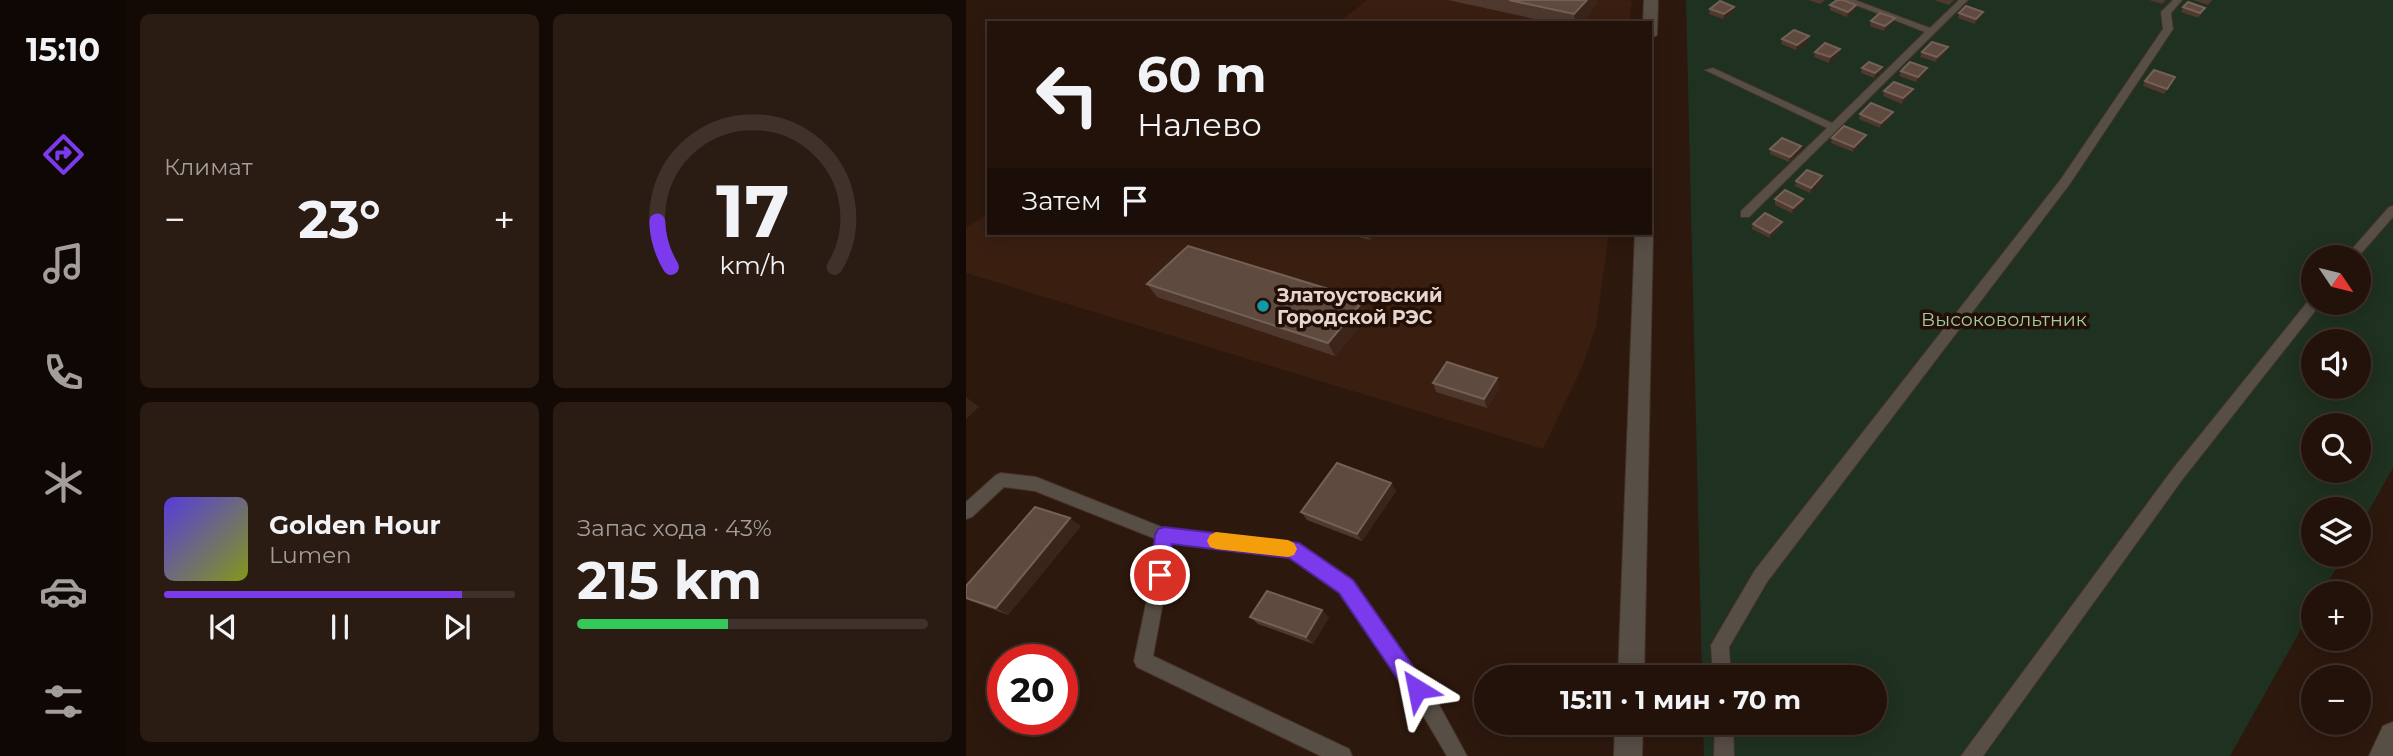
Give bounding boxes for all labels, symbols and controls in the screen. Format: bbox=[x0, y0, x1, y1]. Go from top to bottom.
text: 15:10 bbox=[26, 30, 100, 69]
text: 60 m bbox=[1137, 45, 1267, 104]
icon: left bbox=[1022, 49, 1113, 140]
text: Налево bbox=[1137, 105, 1262, 144]
icon: directions bbox=[39, 130, 88, 179]
text: Климат bbox=[164, 153, 253, 181]
text: 17 bbox=[716, 167, 789, 255]
icon: arrive bbox=[1116, 182, 1154, 220]
text: Затем bbox=[1022, 185, 1102, 217]
text: 23° bbox=[298, 188, 381, 251]
text: − bbox=[164, 196, 186, 243]
text: + bbox=[493, 196, 515, 243]
icon: music bbox=[39, 239, 88, 288]
north arrow bbox=[2301, 245, 2371, 315]
map controls bbox=[2301, 245, 2371, 735]
text: km/h bbox=[719, 250, 786, 280]
place label: Златоустовский Городской РЭС bbox=[1276, 284, 1442, 329]
marker: Златоустовский Городской РЭС bbox=[1255, 298, 1271, 314]
park label: Высоковольтник bbox=[1921, 308, 2087, 331]
button: sound bbox=[2301, 329, 2371, 399]
icon: phone bbox=[39, 348, 88, 397]
button: search bbox=[2301, 413, 2371, 483]
icon: climate bbox=[39, 458, 88, 507]
button: layers bbox=[2301, 497, 2371, 567]
text: Golden Hour bbox=[269, 509, 441, 541]
text: Запас хода · 43% bbox=[577, 514, 772, 542]
text: Lumen bbox=[269, 541, 352, 569]
pin bbox=[1130, 545, 1190, 605]
text: 215 km bbox=[577, 549, 762, 612]
icon: arrive bbox=[1141, 556, 1179, 594]
icon: car bbox=[39, 567, 88, 616]
button: + bbox=[2301, 581, 2371, 651]
icon: previous bbox=[204, 608, 242, 646]
icon: pause bbox=[321, 608, 359, 646]
icon: next bbox=[438, 608, 476, 646]
speed limit sign: 20 bbox=[987, 644, 1078, 735]
position arrow bbox=[1380, 652, 1454, 726]
button: − bbox=[2301, 665, 2371, 735]
icon: filters bbox=[39, 677, 88, 726]
text: 15:11 · 1 мин · 70 m bbox=[1560, 684, 1801, 716]

